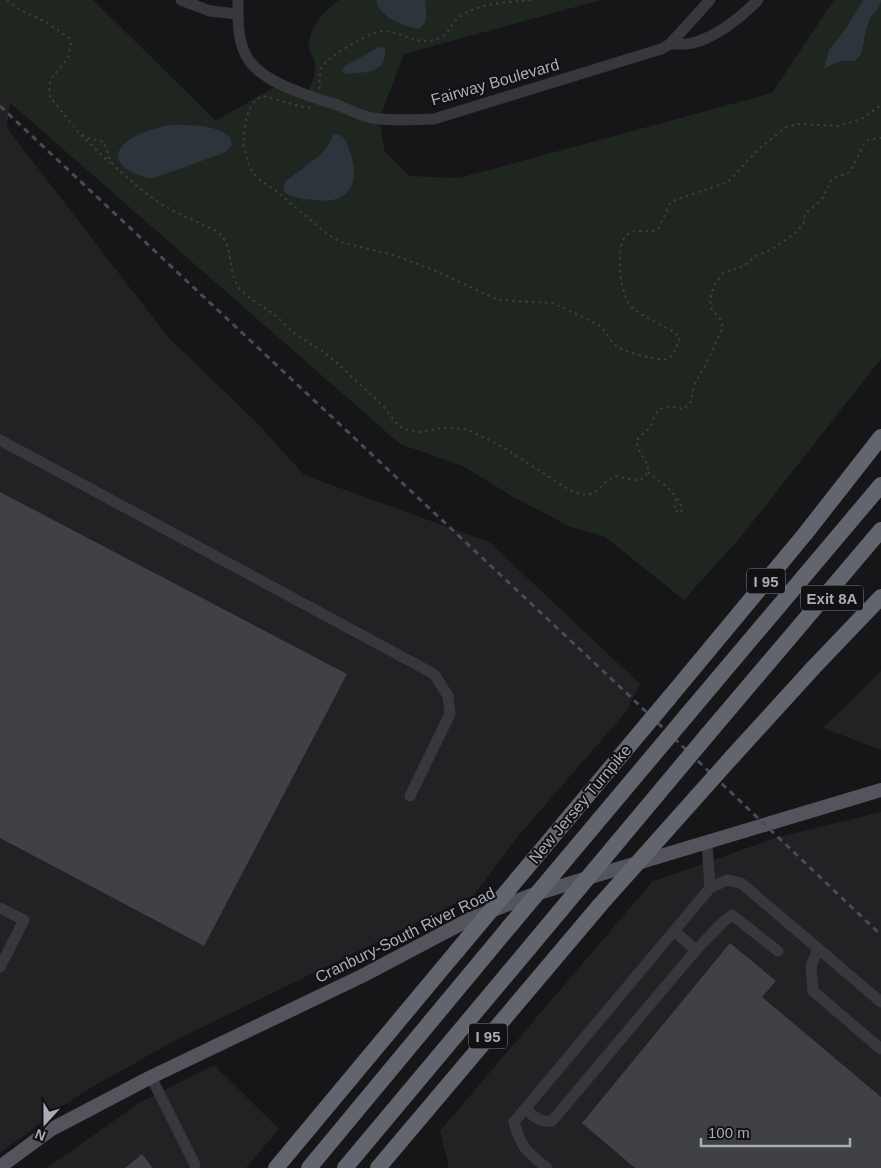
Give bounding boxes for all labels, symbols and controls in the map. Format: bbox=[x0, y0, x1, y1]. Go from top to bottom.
street label: Fairway Boulevard bbox=[429, 56, 561, 108]
road number: I 95 bbox=[747, 568, 785, 594]
road number: Exit 8A bbox=[801, 586, 863, 610]
street label: New Jersey Turnpike bbox=[525, 741, 635, 867]
street label: Cranbury-South River Road bbox=[313, 884, 497, 986]
road number: I 95 bbox=[469, 1024, 507, 1048]
north arrow bbox=[20, 1098, 70, 1148]
scale bar bbox=[701, 1116, 850, 1148]
text: 100 m bbox=[708, 1124, 750, 1141]
text: N bbox=[33, 1126, 48, 1144]

